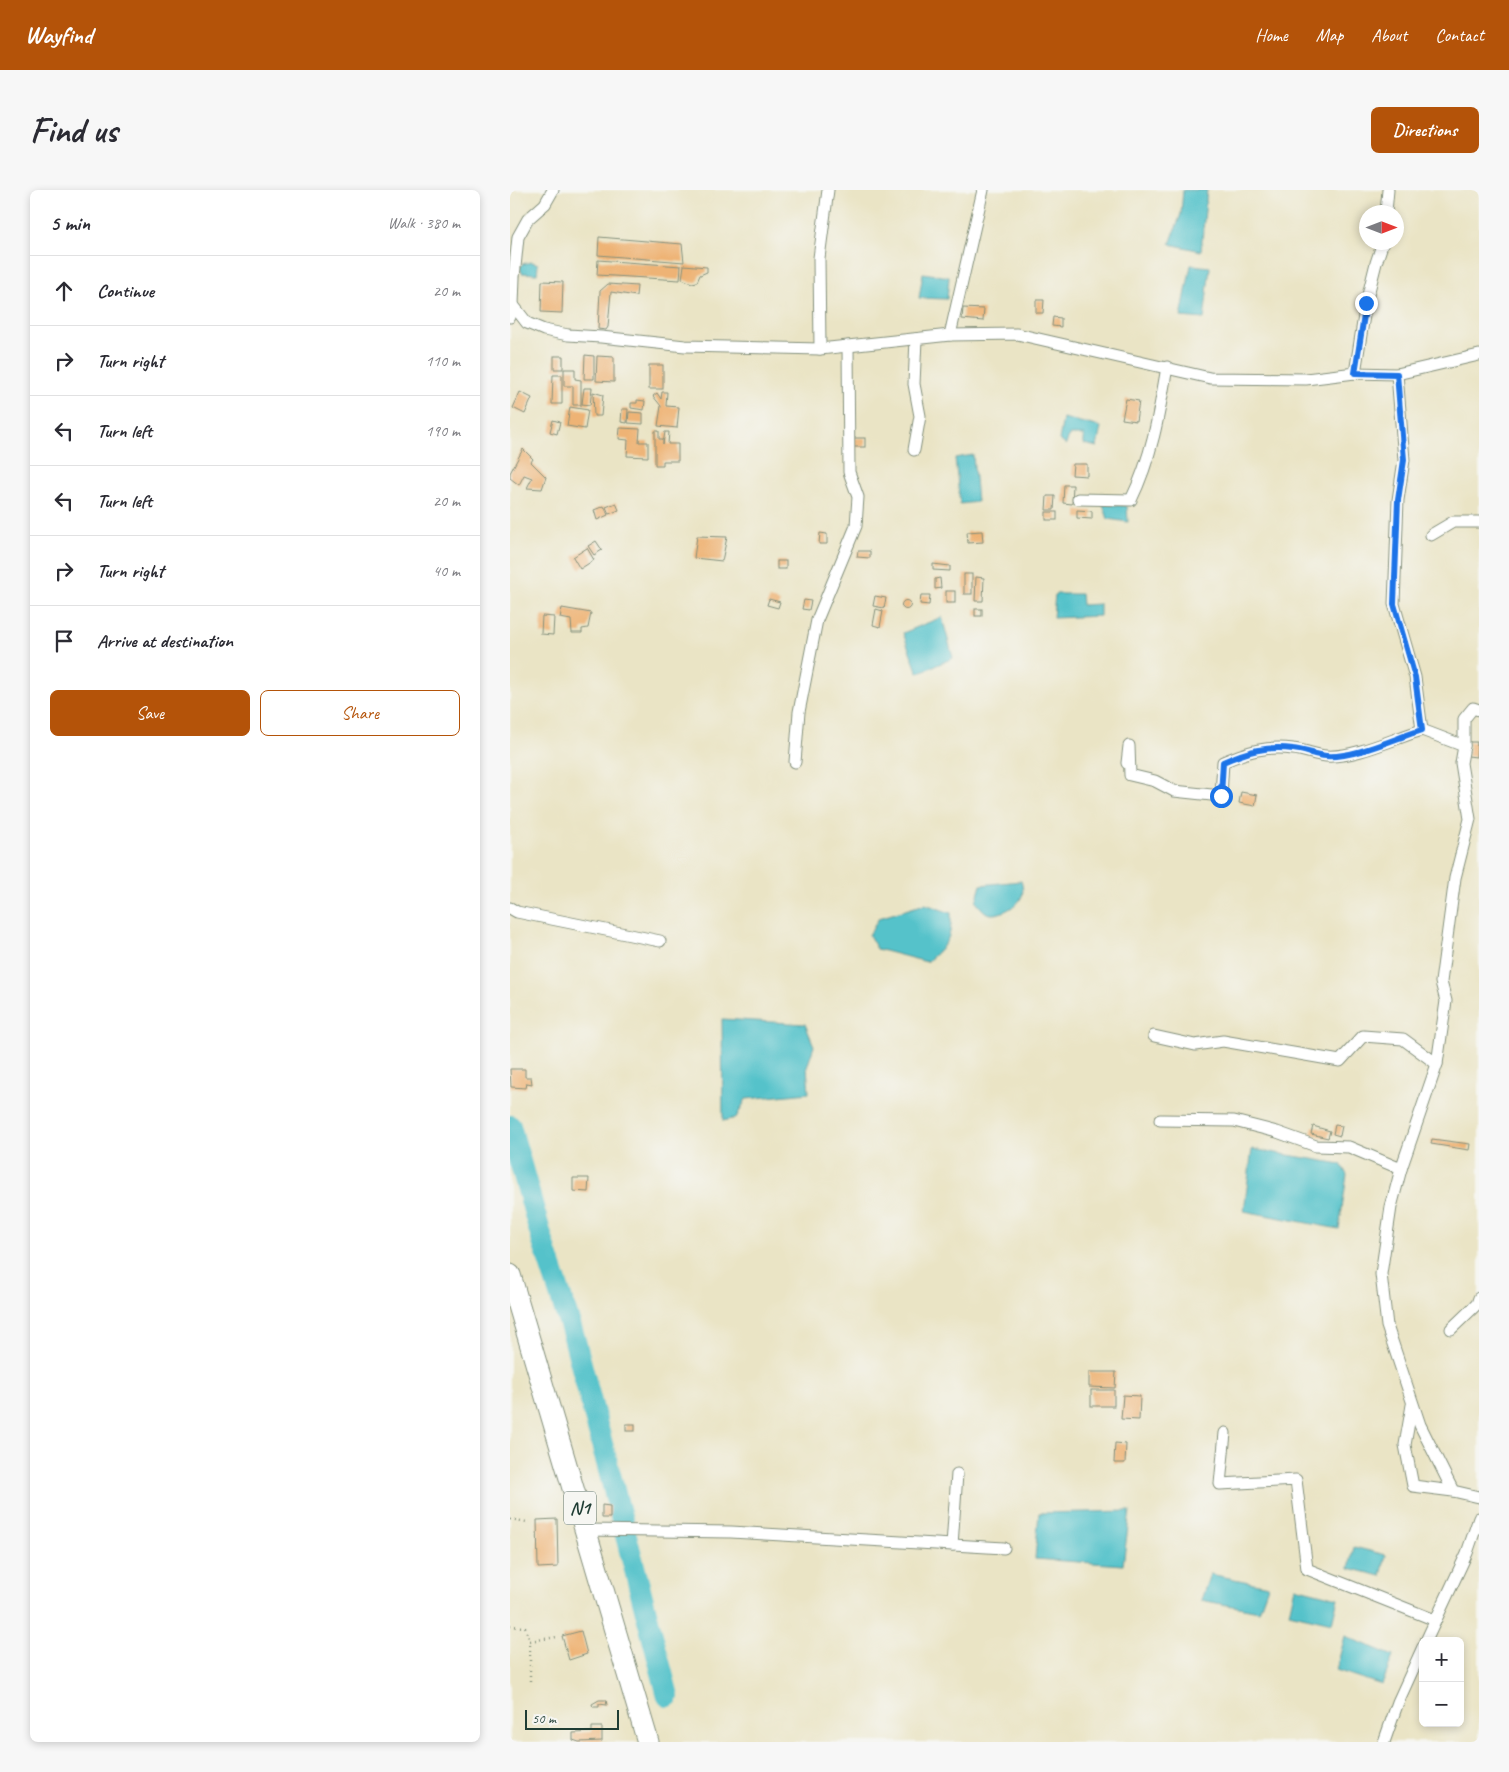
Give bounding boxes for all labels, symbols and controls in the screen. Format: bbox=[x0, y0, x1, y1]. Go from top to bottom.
text: Wayfind bbox=[25, 20, 92, 50]
text: Home bbox=[1255, 24, 1288, 46]
text: Map bbox=[1316, 24, 1343, 46]
text: About bbox=[1371, 24, 1407, 46]
text: Contact bbox=[1435, 24, 1484, 46]
button: Directions bbox=[1371, 107, 1479, 153]
text: Find us bbox=[30, 108, 117, 153]
north arrow bbox=[1359, 205, 1404, 250]
text: 5 min bbox=[50, 210, 90, 236]
text: Walk · 380 m bbox=[388, 213, 460, 233]
icon: ahead bbox=[50, 277, 78, 305]
text: Continue bbox=[97, 279, 154, 303]
text: 20 m bbox=[433, 281, 460, 301]
route end bbox=[1355, 292, 1378, 315]
icon: right bbox=[50, 347, 78, 375]
text: Turn right bbox=[97, 349, 164, 373]
text: 110 m bbox=[426, 351, 460, 371]
icon: left bbox=[50, 417, 78, 445]
text: Turn left bbox=[97, 419, 152, 443]
text: 190 m bbox=[426, 421, 460, 441]
icon: left bbox=[50, 487, 78, 515]
text: Turn left bbox=[97, 489, 152, 513]
text: 20 m bbox=[433, 491, 460, 511]
icon: right bbox=[50, 557, 78, 585]
text: Turn right bbox=[97, 559, 164, 583]
text: 40 m bbox=[433, 561, 460, 581]
icon: arrive bbox=[50, 627, 78, 655]
text: Arrive at destination bbox=[97, 629, 233, 653]
button: Save bbox=[50, 690, 250, 736]
button: Share bbox=[260, 690, 460, 736]
route start bbox=[1210, 785, 1233, 808]
road number: N1 bbox=[564, 1492, 596, 1525]
map controls bbox=[1419, 1637, 1464, 1727]
button: + bbox=[1419, 1637, 1464, 1682]
button: − bbox=[1419, 1682, 1464, 1727]
scale bar bbox=[525, 1707, 619, 1730]
text: 50 m bbox=[532, 1710, 556, 1727]

